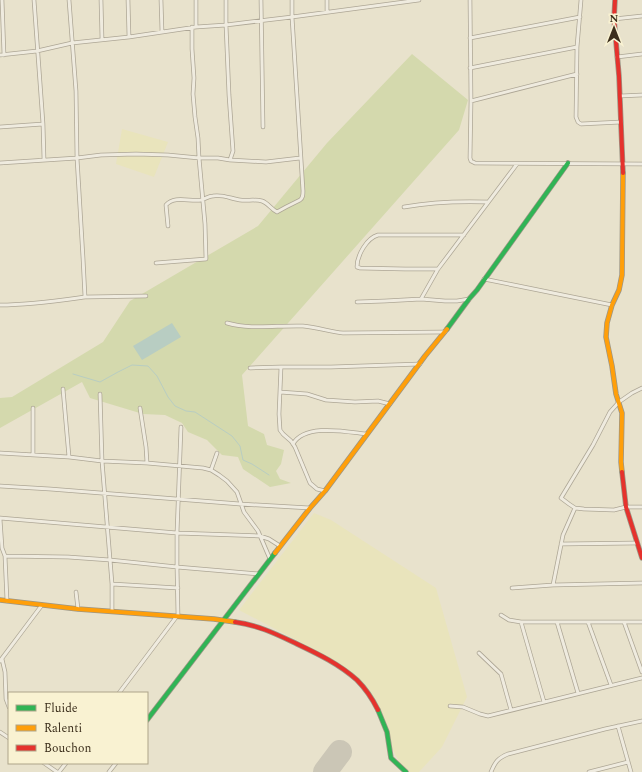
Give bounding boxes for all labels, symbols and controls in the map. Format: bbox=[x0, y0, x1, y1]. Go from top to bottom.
north arrow bbox=[594, 8, 634, 48]
text: N bbox=[610, 10, 619, 27]
legend bbox=[8, 692, 148, 764]
text: Fluide bbox=[44, 699, 78, 718]
text: Ralenti bbox=[44, 719, 82, 738]
text: Bouchon bbox=[44, 739, 91, 758]

